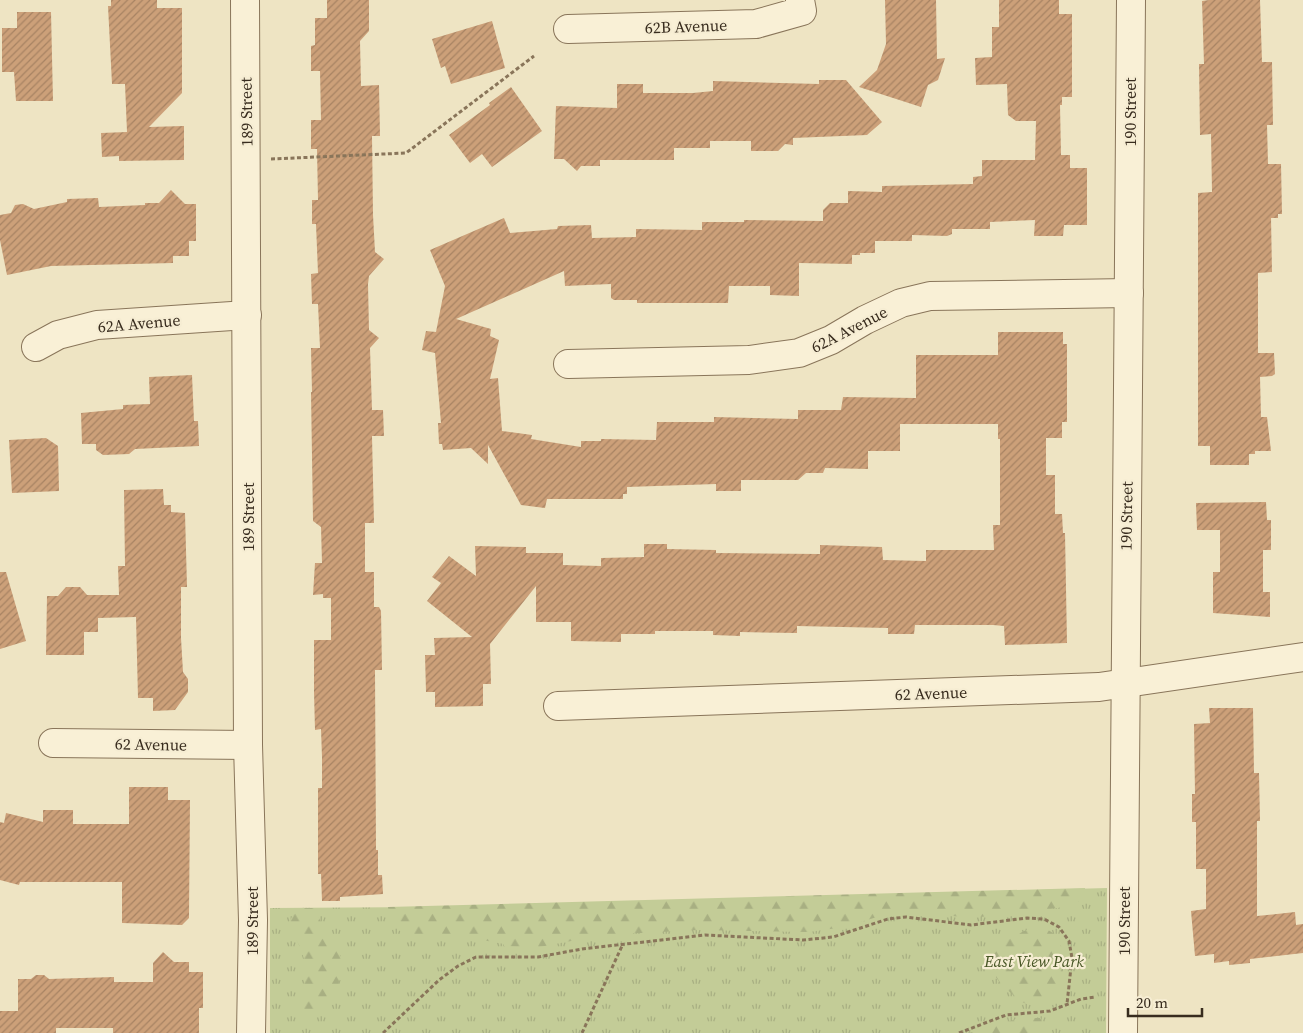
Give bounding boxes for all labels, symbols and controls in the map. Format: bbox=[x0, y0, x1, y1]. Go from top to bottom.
street label: 62B Avenue bbox=[644, 14, 728, 38]
street label: 189 Street bbox=[234, 76, 258, 147]
street label: 190 Street bbox=[1119, 77, 1141, 147]
street label: 62A Avenue bbox=[807, 300, 891, 358]
street label: 62A Avenue bbox=[97, 308, 181, 338]
street label: 190 Street bbox=[1114, 480, 1138, 551]
street label: 189 Street bbox=[237, 482, 259, 552]
street label: 62 Avenue bbox=[895, 681, 967, 705]
street label: 62 Avenue bbox=[115, 732, 187, 756]
street label: 189 Street bbox=[241, 886, 263, 956]
street label: 190 Street bbox=[1113, 886, 1135, 956]
park label: East View Park bbox=[983, 950, 1084, 972]
scale bar bbox=[1128, 986, 1202, 1018]
text: 20 m bbox=[1136, 992, 1168, 1013]

